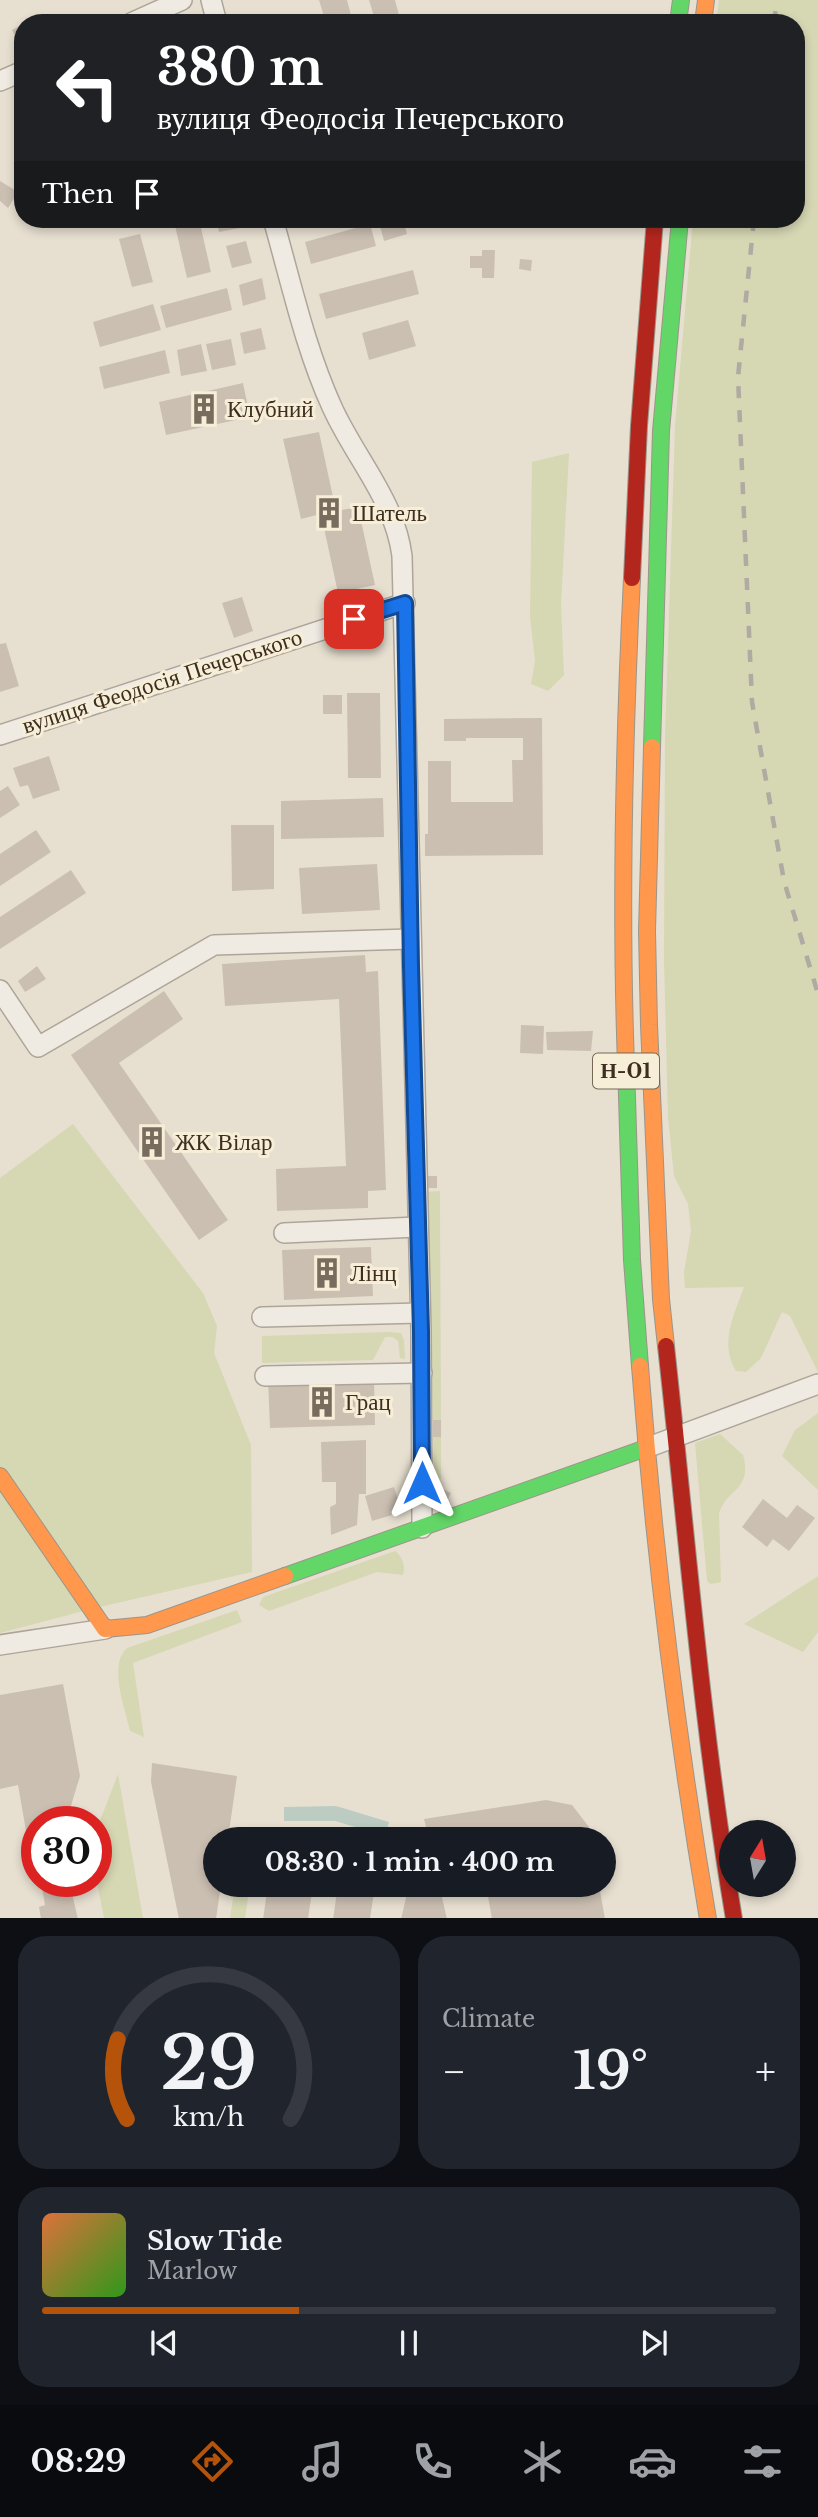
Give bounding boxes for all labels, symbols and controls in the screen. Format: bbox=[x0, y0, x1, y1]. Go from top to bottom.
text: 380 m bbox=[157, 37, 324, 98]
icon: left bbox=[42, 42, 133, 133]
text: вулиця Феодосія Печерського bbox=[157, 98, 564, 138]
icon: arrive bbox=[128, 175, 166, 213]
text: Then bbox=[42, 178, 114, 210]
building icon: Клубний bbox=[187, 392, 221, 426]
place label: Клубний bbox=[227, 395, 314, 423]
building icon: Шатель bbox=[312, 496, 346, 530]
place label: Шатель bbox=[352, 499, 427, 527]
pin bbox=[324, 589, 384, 649]
icon: arrive bbox=[335, 600, 373, 638]
street label: вулиця Феодосія Печерського bbox=[18, 622, 306, 740]
road number: Н-01 bbox=[593, 1054, 659, 1088]
building icon: ЖК Вілар bbox=[135, 1125, 169, 1159]
place label: ЖК Вілар bbox=[175, 1128, 272, 1156]
building icon: Лінц bbox=[310, 1256, 344, 1290]
place label: Лінц bbox=[350, 1259, 397, 1287]
building icon: Грац bbox=[305, 1385, 339, 1419]
place label: Грац bbox=[345, 1388, 391, 1416]
position arrow bbox=[385, 1446, 459, 1520]
speed limit sign: 30 bbox=[21, 1806, 112, 1897]
north arrow bbox=[719, 1820, 796, 1897]
map controls bbox=[719, 1820, 796, 1897]
text: 08:30 · 1 min · 400 m bbox=[265, 1846, 554, 1878]
text: Climate bbox=[442, 2005, 535, 2033]
text: 29 bbox=[161, 2018, 257, 2109]
text: 19° bbox=[573, 2039, 648, 2103]
text: − bbox=[442, 2048, 466, 2095]
text: + bbox=[755, 2048, 776, 2095]
text: km/h bbox=[174, 2101, 244, 2132]
text: Slow Tide bbox=[147, 2225, 283, 2257]
text: Marlow bbox=[147, 2257, 237, 2285]
icon: previous bbox=[145, 2324, 183, 2362]
icon: pause bbox=[390, 2324, 428, 2362]
icon: next bbox=[635, 2324, 673, 2362]
icon: directions bbox=[188, 2437, 237, 2486]
icon: music bbox=[298, 2437, 347, 2486]
icon: phone bbox=[408, 2437, 457, 2486]
icon: climate bbox=[518, 2437, 567, 2486]
icon: car bbox=[628, 2437, 677, 2486]
icon: filters bbox=[738, 2437, 787, 2486]
text: 08:29 bbox=[31, 2441, 127, 2481]

